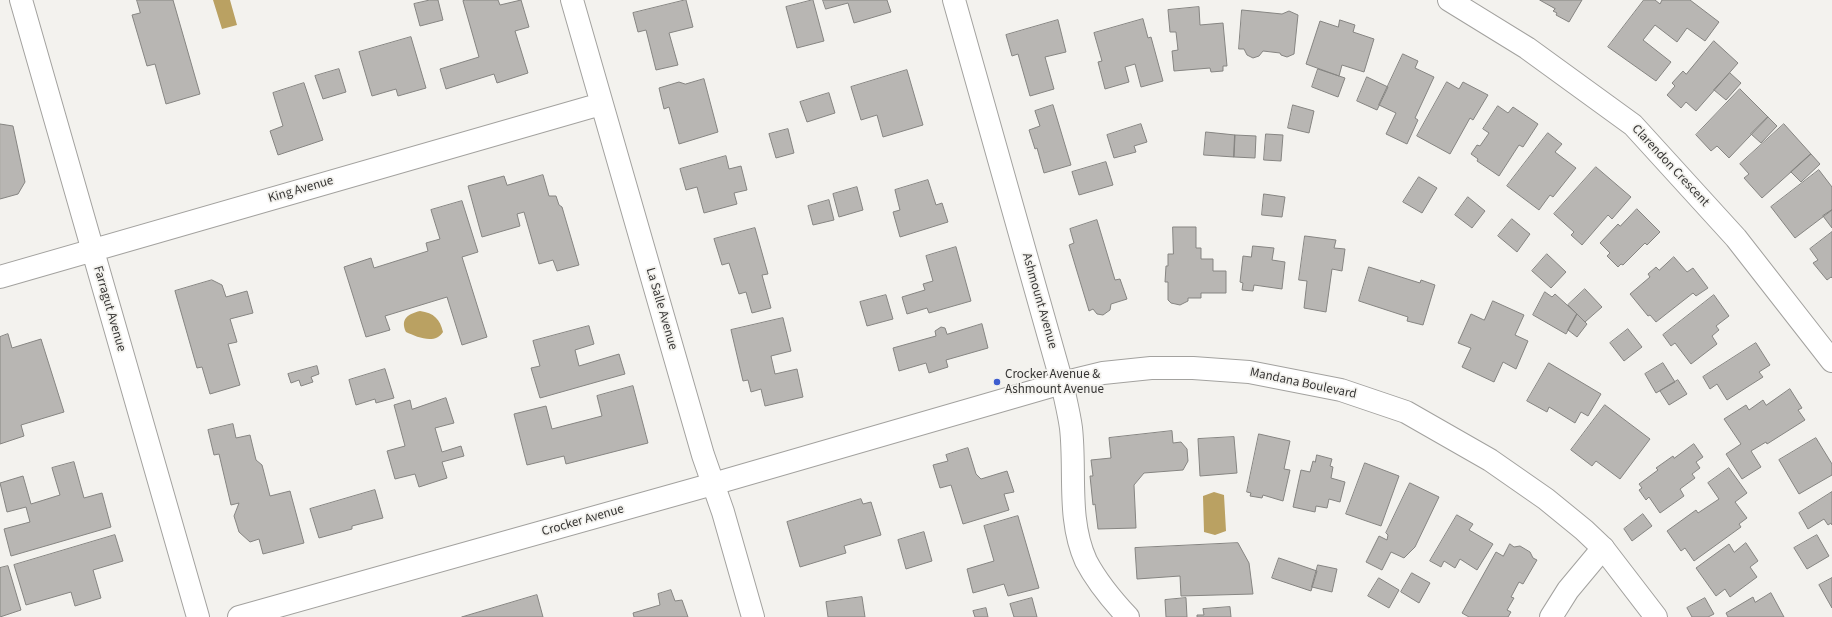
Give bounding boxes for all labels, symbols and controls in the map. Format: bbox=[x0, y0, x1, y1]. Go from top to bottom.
street label: Clarendon Crescent bbox=[1628, 122, 1712, 210]
street label: King Avenue bbox=[267, 173, 335, 207]
street label: Ashmount Avenue bbox=[1018, 251, 1060, 351]
street label: Farragut Avenue bbox=[89, 264, 129, 354]
street label: La Salle Avenue bbox=[642, 266, 680, 352]
street label: Mandana Boulevard bbox=[1248, 365, 1358, 403]
place label: Crocker Avenue & Ashmount Avenue bbox=[1005, 367, 1104, 398]
marker: Crocker Avenue & Ashmount Avenue bbox=[992, 377, 1002, 387]
street label: Crocker Avenue bbox=[540, 502, 626, 540]

